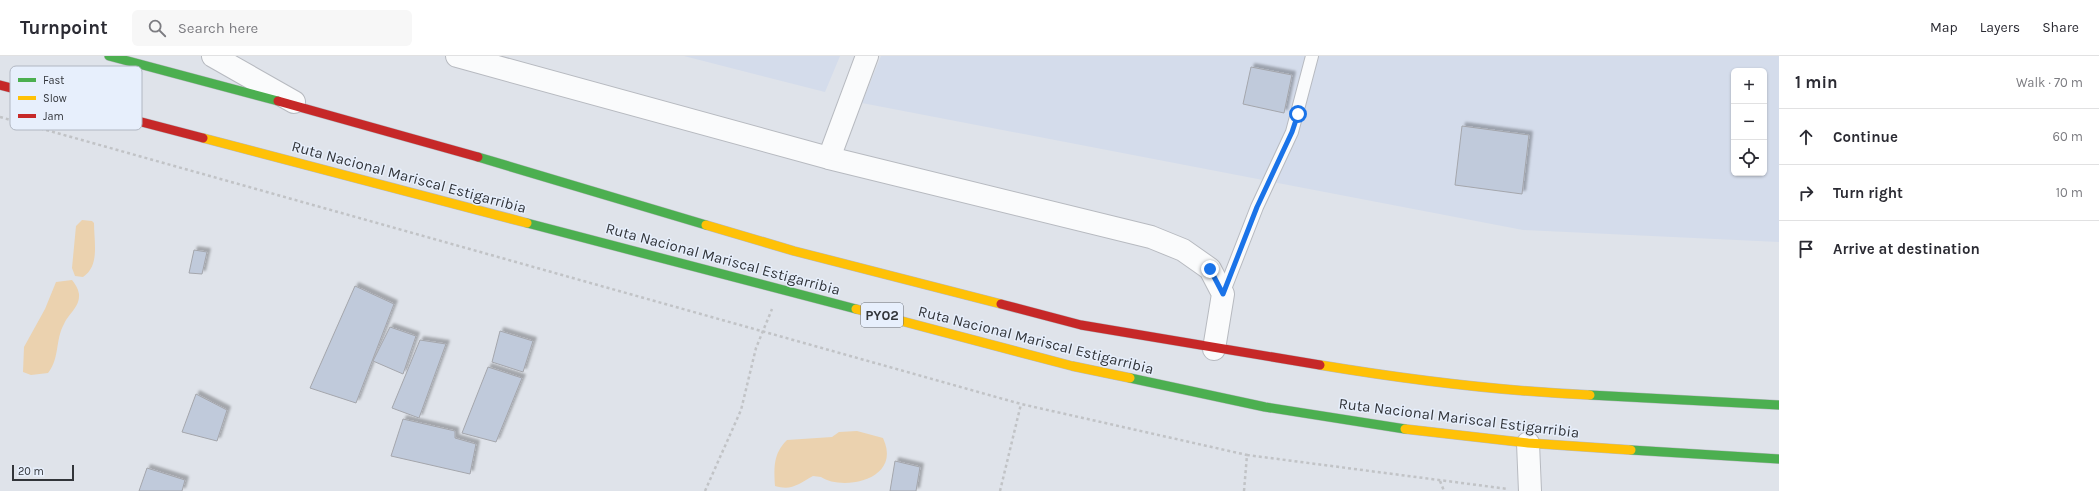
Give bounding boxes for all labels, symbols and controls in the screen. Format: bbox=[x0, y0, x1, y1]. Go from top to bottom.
search box bbox=[132, 10, 412, 46]
text: Turnpoint bbox=[20, 17, 108, 39]
icon: search bbox=[146, 17, 168, 39]
text: Search here bbox=[178, 19, 258, 37]
text: Map bbox=[1930, 19, 1958, 36]
text: Layers bbox=[1980, 19, 2020, 36]
text: Share bbox=[2042, 19, 2079, 36]
legend bbox=[10, 66, 142, 130]
map controls bbox=[1731, 68, 1767, 176]
button: + bbox=[1731, 68, 1767, 104]
text: 1 min bbox=[1795, 72, 1838, 92]
text: Fast bbox=[43, 74, 64, 87]
text: Walk · 70 m bbox=[2016, 75, 2083, 90]
text: Slow bbox=[43, 92, 67, 105]
button: − bbox=[1731, 104, 1767, 140]
route start bbox=[1289, 105, 1307, 123]
text: Jam bbox=[43, 110, 64, 123]
icon: ahead bbox=[1795, 126, 1817, 148]
text: Continue bbox=[1833, 128, 1898, 146]
text: 60 m bbox=[2053, 129, 2083, 144]
street label: Ruta Nacional Mariscal Estigarribia bbox=[290, 137, 528, 217]
button: locate bbox=[1731, 140, 1767, 176]
icon: right bbox=[1795, 182, 1817, 204]
text: Turn right bbox=[1833, 184, 1903, 202]
text: 10 m bbox=[2056, 185, 2083, 200]
street label: Ruta Nacional Mariscal Estigarribia bbox=[604, 219, 842, 299]
icon: arrive bbox=[1795, 238, 1817, 260]
text: Arrive at destination bbox=[1833, 240, 1980, 258]
route end bbox=[1201, 260, 1219, 278]
street label: Ruta Nacional Mariscal Estigarribia bbox=[916, 302, 1156, 378]
road number: PY02 bbox=[861, 303, 903, 327]
street label: Ruta Nacional Mariscal Estigarribia bbox=[1338, 394, 1580, 442]
scale bar bbox=[12, 463, 74, 482]
text: 20 m bbox=[18, 465, 44, 478]

